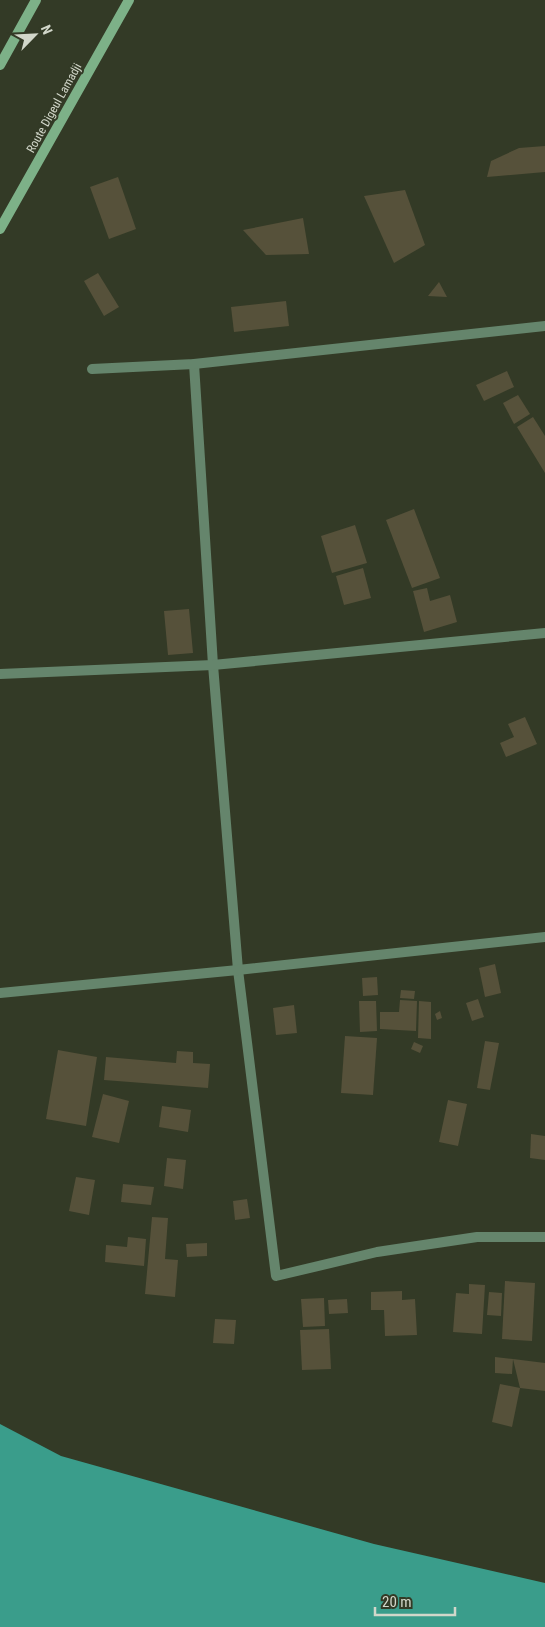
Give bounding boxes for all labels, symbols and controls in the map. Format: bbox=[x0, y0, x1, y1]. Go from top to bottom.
north arrow bbox=[10, 10, 60, 60]
text: N bbox=[38, 23, 56, 37]
street label: Route Digeul Lamadji bbox=[24, 61, 84, 155]
scale bar bbox=[375, 1584, 455, 1616]
text: 20 m bbox=[382, 1593, 412, 1611]

